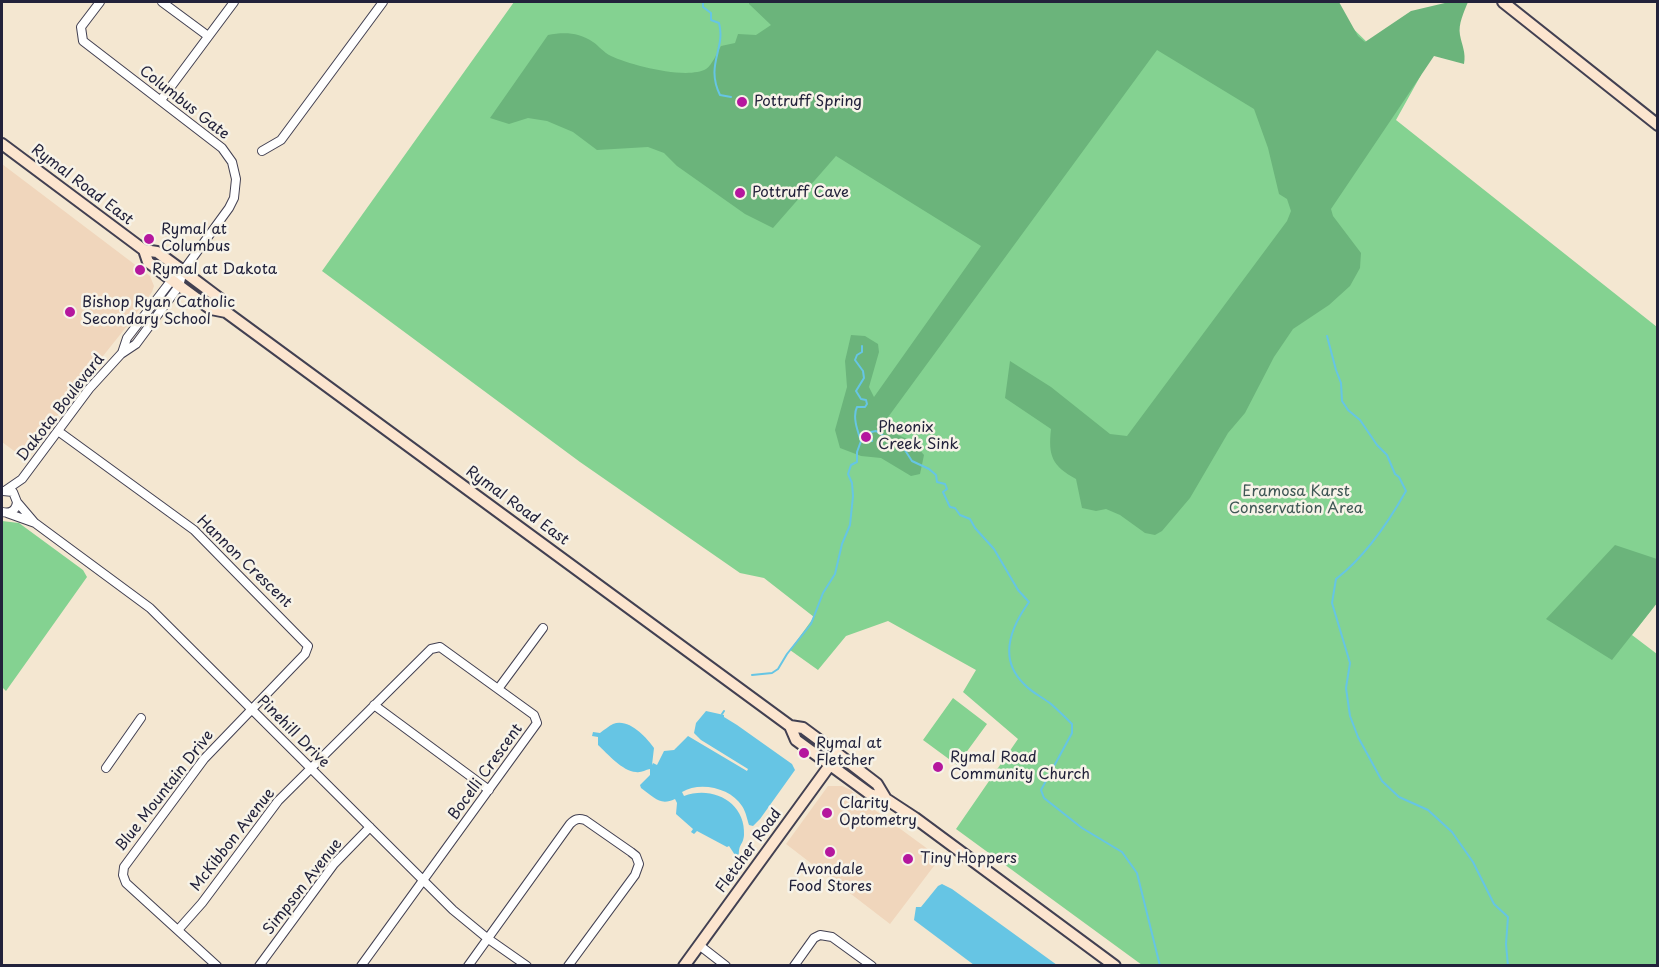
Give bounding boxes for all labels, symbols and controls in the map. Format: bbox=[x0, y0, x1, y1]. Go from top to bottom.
street label: Columbus Gate bbox=[135, 62, 233, 144]
place label: Pottruff Spring bbox=[754, 93, 862, 111]
marker: Pottruff Spring bbox=[735, 95, 749, 109]
street label: Rymal Road East bbox=[28, 141, 136, 229]
place label: Pottruff Cave bbox=[752, 184, 849, 202]
marker: Pottruff Cave bbox=[733, 186, 747, 200]
place label: Rymal at Columbus bbox=[161, 221, 230, 256]
marker: Rymal at Columbus bbox=[142, 232, 156, 246]
place label: Rymal at Dakota bbox=[152, 261, 277, 279]
marker: Rymal at Dakota bbox=[133, 263, 147, 277]
place label: Bishop Ryan Catholic Secondary School bbox=[82, 294, 235, 329]
marker: Bishop Ryan Catholic Secondary School bbox=[63, 305, 77, 319]
street label: Dakota Boulevard bbox=[14, 351, 108, 465]
place label: Pheonix Creek Sink bbox=[878, 419, 959, 454]
marker: Pheonix Creek Sink bbox=[859, 430, 873, 444]
street label: Rymal Road East bbox=[462, 463, 572, 549]
park label: Eramosa Karst Conservation Area bbox=[1229, 483, 1363, 518]
street label: Hannon Crescent bbox=[193, 512, 295, 612]
street label: Pinehill Drive bbox=[253, 692, 333, 772]
street label: Bocelli Crescent bbox=[445, 720, 527, 824]
street label: Blue Mountain Drive bbox=[112, 727, 218, 855]
place label: Rymal at Fletcher bbox=[816, 735, 882, 770]
marker: Rymal at Fletcher bbox=[797, 746, 811, 760]
place label: Rymal Road Community Church bbox=[950, 749, 1090, 784]
marker: Rymal Road Community Church bbox=[931, 760, 945, 774]
street label: McKibbon Avenue bbox=[187, 785, 279, 895]
place label: Clarity Optometry bbox=[839, 795, 917, 830]
street label: Fletcher Road bbox=[712, 805, 786, 897]
marker: Clarity Optometry bbox=[820, 806, 834, 820]
street label: Simpson Avenue bbox=[260, 835, 346, 939]
marker: Avondale Food Stores bbox=[823, 845, 837, 859]
place label: Tiny Hoppers bbox=[920, 850, 1017, 868]
marker: Tiny Hoppers bbox=[901, 852, 915, 866]
place label: Avondale Food Stores bbox=[788, 861, 872, 896]

